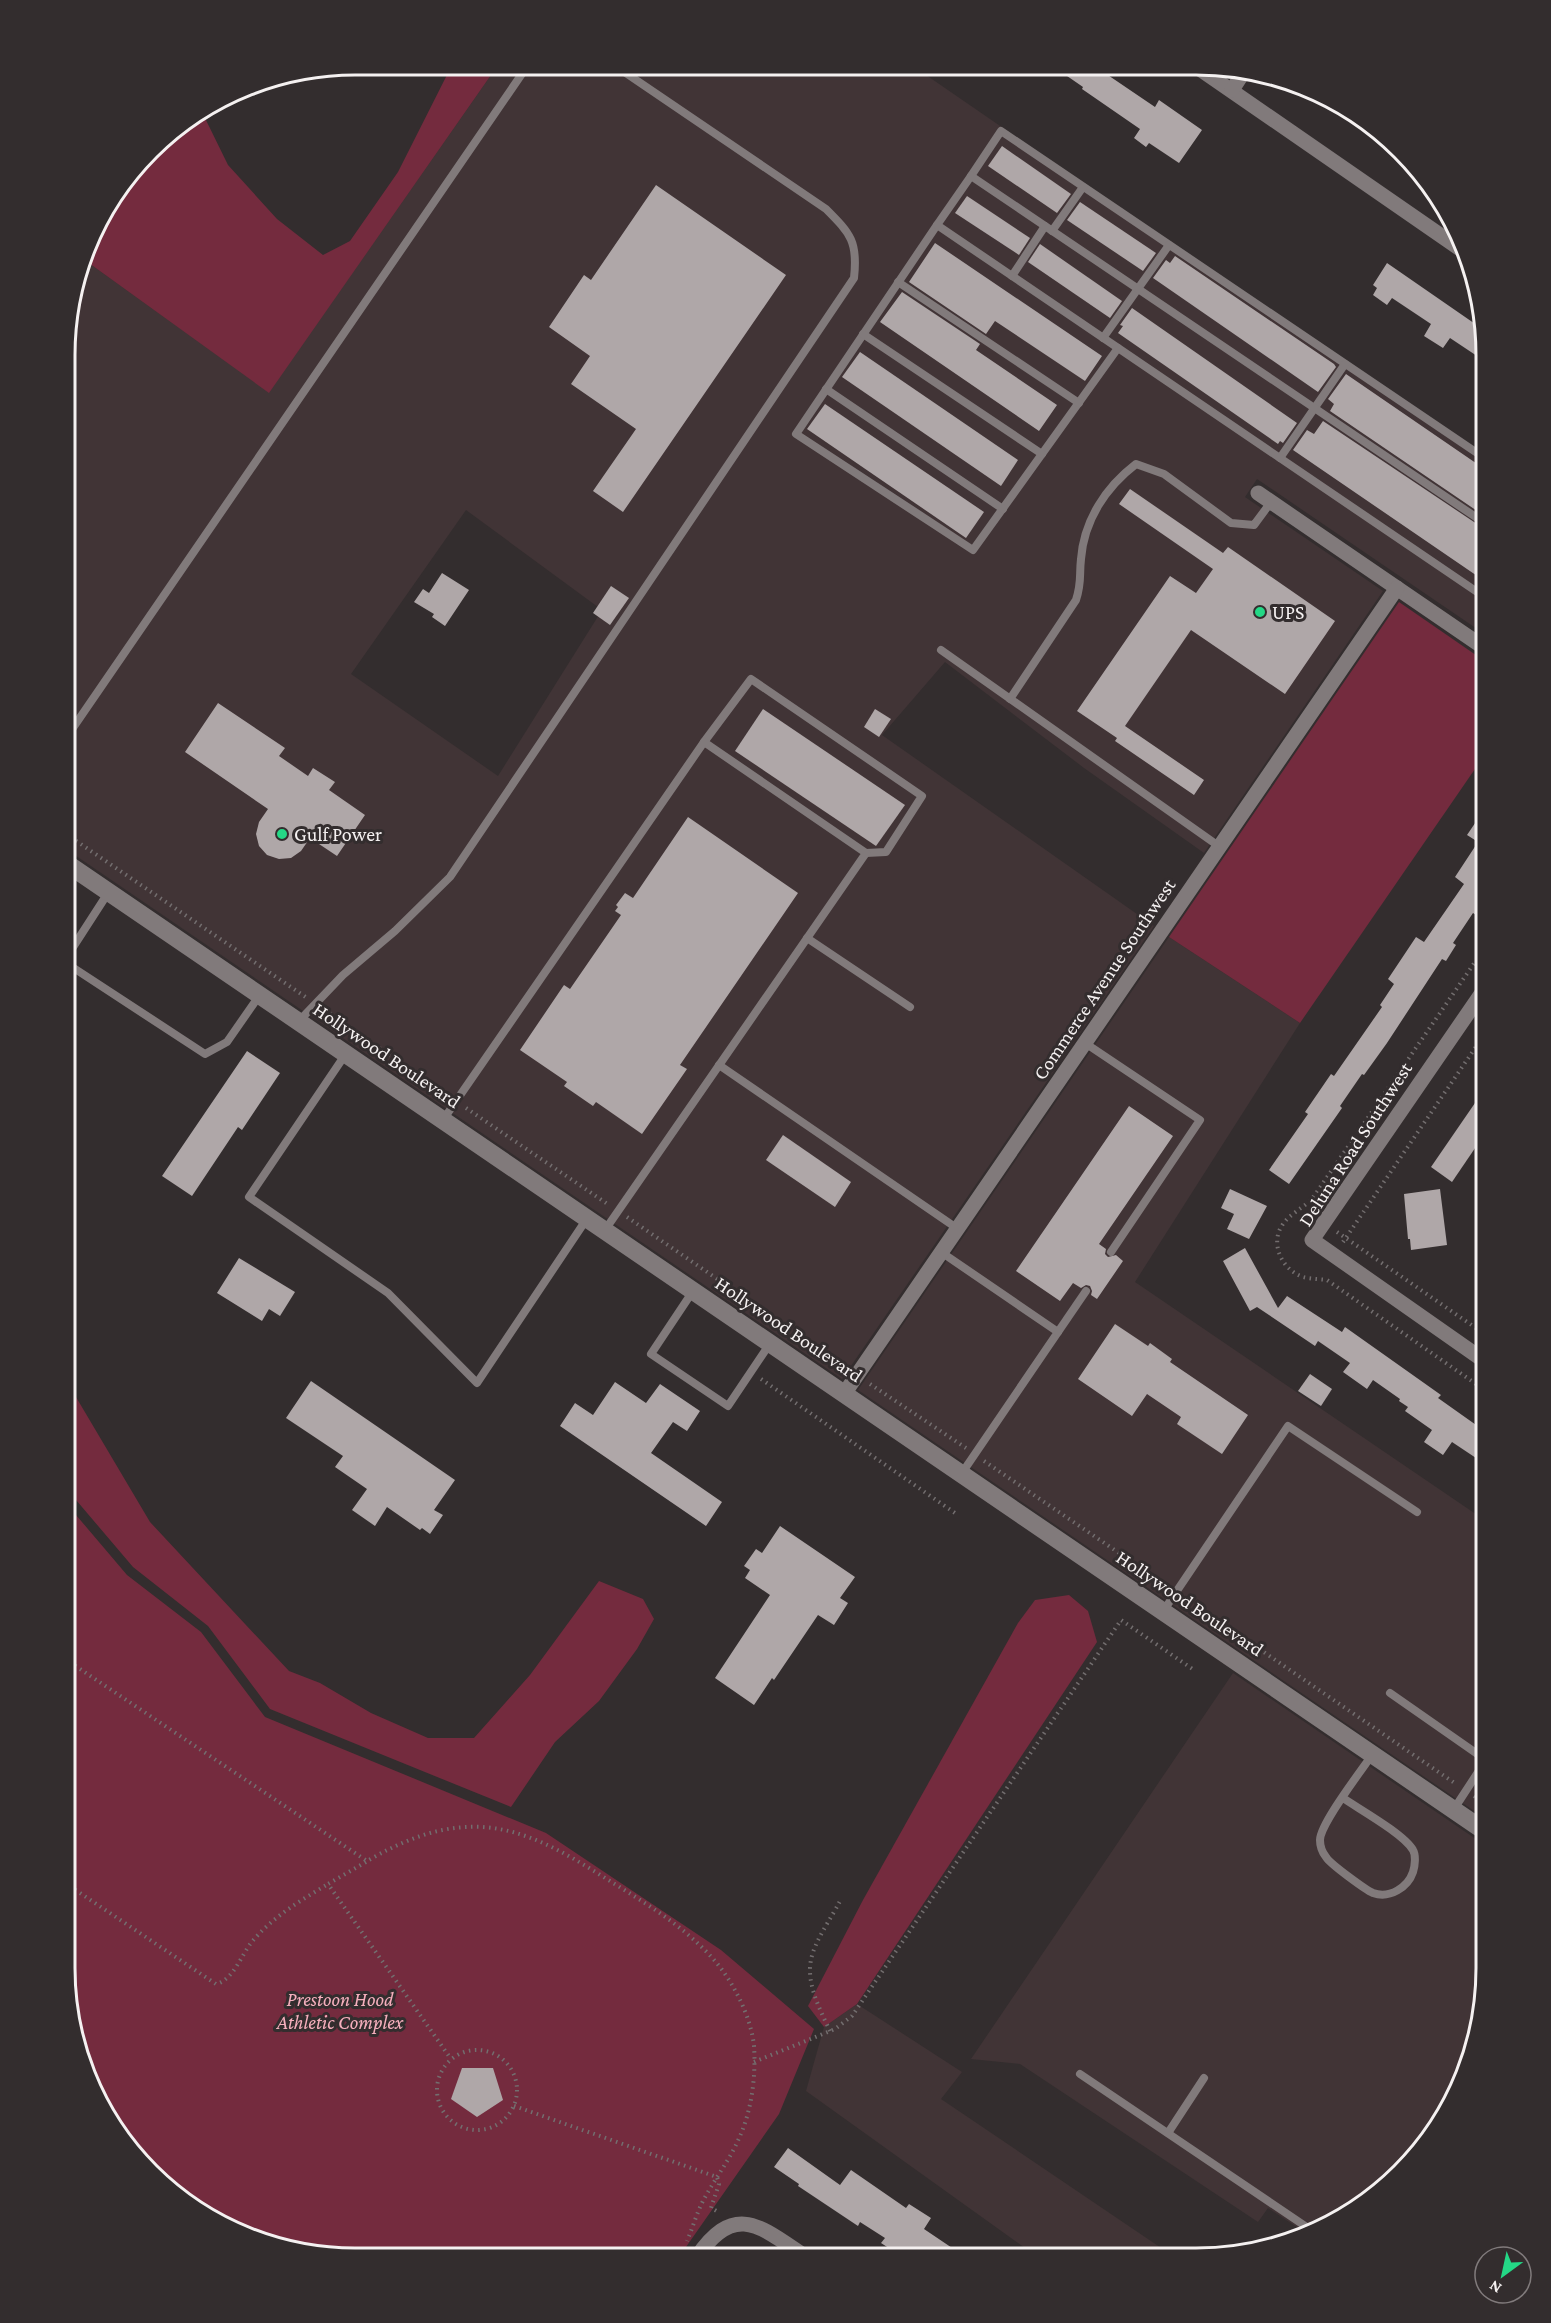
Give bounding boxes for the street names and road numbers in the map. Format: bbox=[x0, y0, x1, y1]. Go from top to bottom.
street label: Commerce Avenue Southwest bbox=[1028, 874, 1180, 1084]
street label: Hollywood Boulevard bbox=[309, 998, 465, 1113]
street label: Deluna Road Southwest bbox=[1294, 1058, 1416, 1230]
street label: Hollywood Boulevard bbox=[711, 1272, 867, 1387]
street label: Hollywood Boulevard bbox=[1112, 1546, 1268, 1661]

